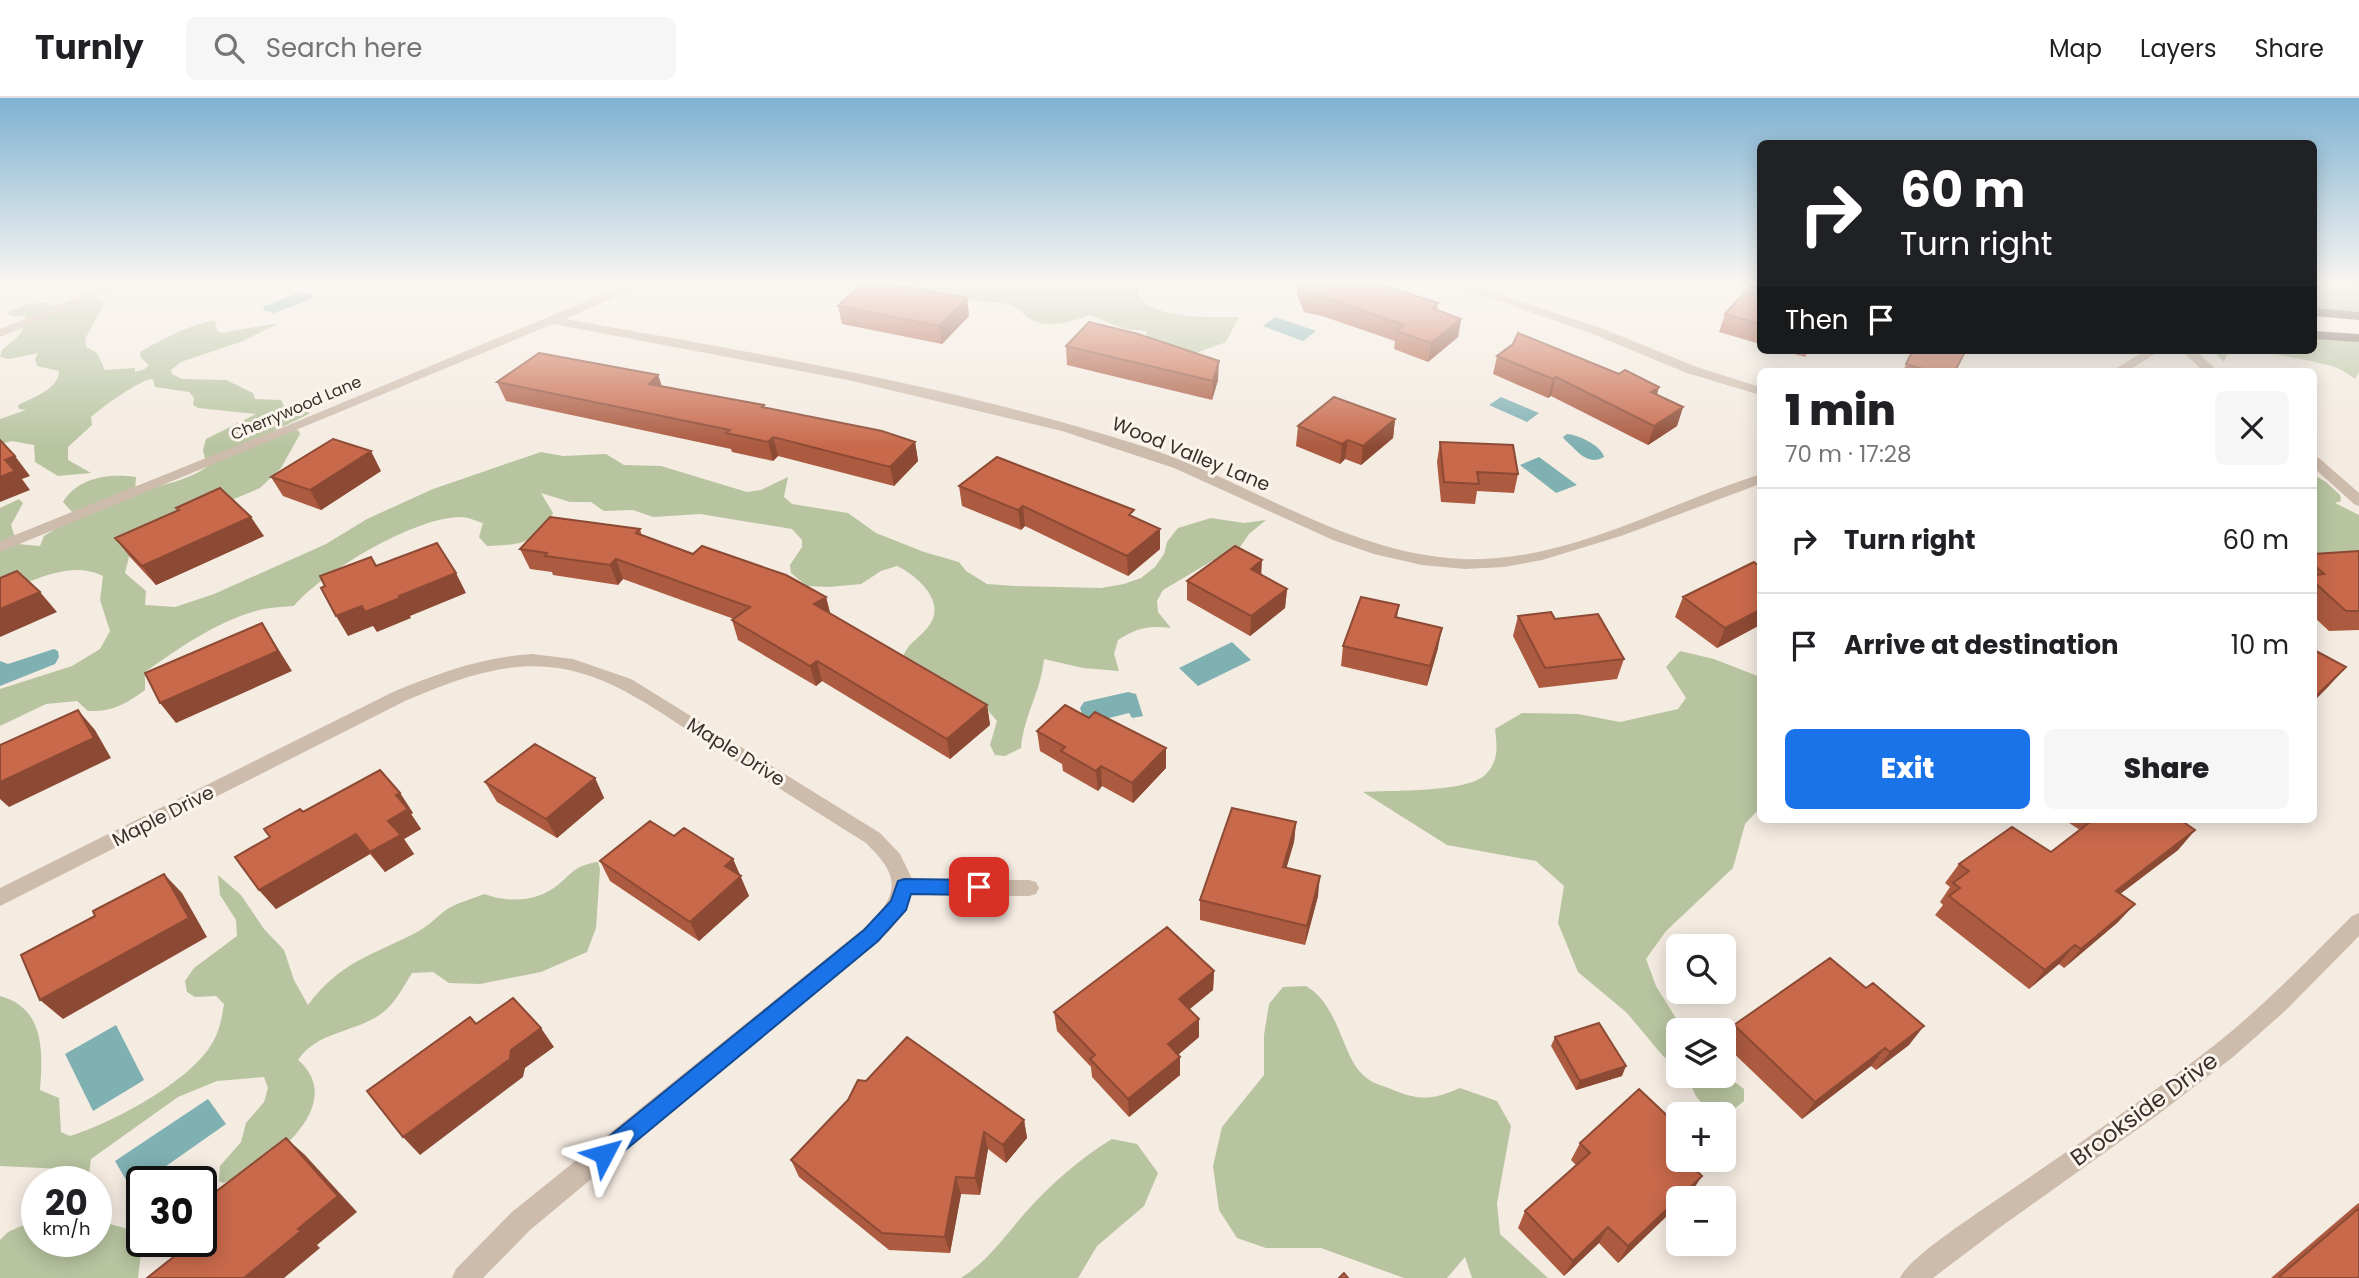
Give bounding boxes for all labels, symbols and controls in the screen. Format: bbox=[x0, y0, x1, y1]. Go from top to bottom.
search box bbox=[186, 17, 676, 80]
text: Turnly bbox=[35, 24, 144, 71]
icon: search bbox=[210, 29, 248, 67]
text: Search here bbox=[266, 30, 422, 66]
text: Map bbox=[2049, 32, 2102, 65]
text: Layers bbox=[2140, 32, 2216, 65]
text: Share bbox=[2254, 32, 2324, 65]
text: 60 m bbox=[1900, 156, 2025, 224]
icon: right bbox=[1785, 168, 1876, 259]
text: Turn right bbox=[1900, 221, 2052, 266]
icon: arrive bbox=[1862, 301, 1900, 339]
text: Then bbox=[1785, 302, 1848, 338]
street label: Cherrywood Lane bbox=[227, 370, 365, 446]
text: 1 min bbox=[1785, 381, 1896, 440]
button: close bbox=[2215, 391, 2289, 465]
street label: Wood Valley Lane bbox=[1108, 410, 1274, 498]
text: 70 m · 17:28 bbox=[1785, 438, 1912, 470]
icon: right bbox=[1785, 522, 1823, 560]
text: Turn right bbox=[1844, 522, 1976, 558]
text: 60 m bbox=[2222, 522, 2289, 558]
icon: arrive bbox=[1785, 627, 1823, 665]
text: Arrive at destination bbox=[1844, 627, 2119, 663]
text: 10 m bbox=[2231, 627, 2289, 663]
street label: Maple Drive bbox=[682, 711, 790, 793]
button: Exit bbox=[1785, 729, 2030, 809]
button: Share bbox=[2044, 729, 2289, 809]
street label: Maple Drive bbox=[107, 779, 219, 853]
pin bbox=[949, 857, 1009, 917]
icon: arrive bbox=[960, 868, 998, 906]
map controls bbox=[1666, 934, 1736, 1256]
button: search bbox=[1666, 934, 1736, 1004]
button: layers bbox=[1666, 1018, 1736, 1088]
street label: Brookside Drive bbox=[2064, 1045, 2224, 1173]
button: + bbox=[1666, 1102, 1736, 1172]
position arrow bbox=[567, 1117, 641, 1191]
speed limit sign: 30 bbox=[126, 1166, 217, 1257]
text: 20 bbox=[45, 1178, 88, 1227]
button: − bbox=[1666, 1186, 1736, 1256]
text: km/h bbox=[43, 1216, 90, 1241]

